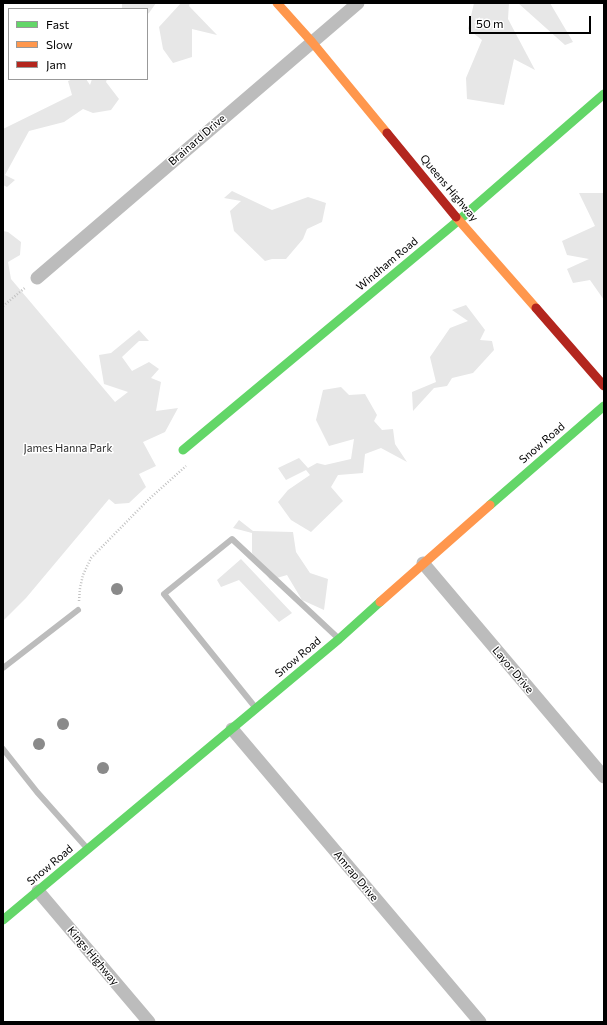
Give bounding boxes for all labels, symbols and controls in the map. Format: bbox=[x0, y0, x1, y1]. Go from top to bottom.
legend bbox=[8, 8, 148, 80]
scale bar bbox=[471, 8, 593, 34]
text: 50 m bbox=[476, 16, 504, 30]
text: Fast bbox=[46, 17, 69, 31]
text: Slow bbox=[46, 37, 73, 51]
text: Jam bbox=[46, 57, 66, 71]
street label: Brainard Drive bbox=[166, 112, 228, 168]
street label: Queens Highway bbox=[417, 152, 481, 224]
street label: Windham Road bbox=[354, 234, 420, 294]
street label: Snow Road bbox=[517, 420, 567, 466]
park label: James Hanna Park bbox=[24, 441, 112, 455]
street label: Snow Road bbox=[272, 634, 324, 680]
street label: Layor Drive bbox=[490, 644, 536, 696]
street label: Snow Road bbox=[24, 842, 76, 888]
street label: Amrap Drive bbox=[331, 848, 381, 904]
street label: Kings Highway bbox=[65, 924, 121, 988]

